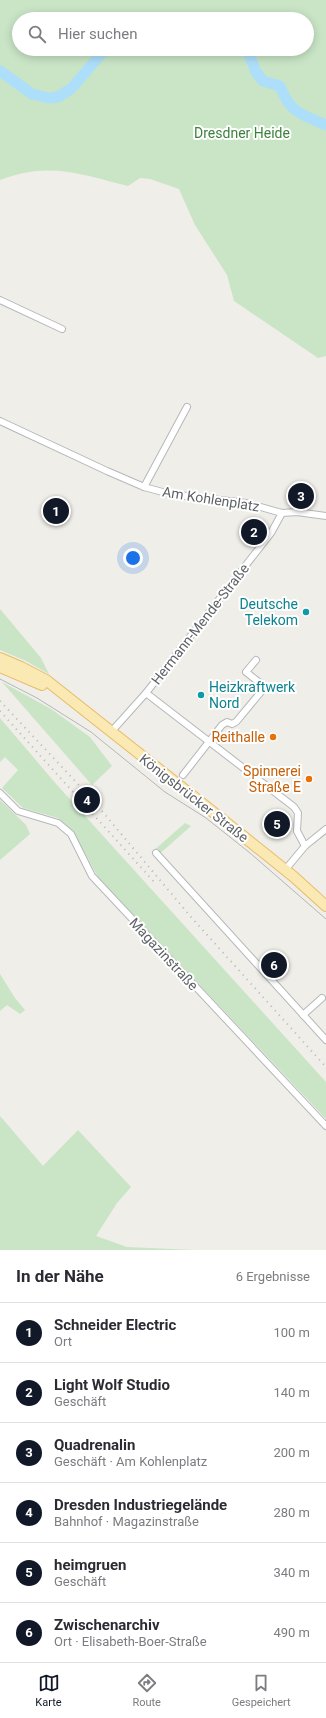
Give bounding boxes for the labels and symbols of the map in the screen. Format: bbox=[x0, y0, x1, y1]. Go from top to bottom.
park label: Dresdner Heide bbox=[194, 125, 290, 141]
pin: 3 bbox=[288, 481, 314, 511]
street label: Am Kohlenplatz bbox=[161, 483, 261, 515]
pin: 1 bbox=[43, 496, 69, 526]
pin: 2 bbox=[241, 517, 267, 547]
your location bbox=[123, 548, 143, 568]
street label: Hermann-Mende-Straße bbox=[148, 560, 252, 688]
place label: Deutsche Telekom bbox=[239, 596, 298, 628]
marker: Deutsche Telekom bbox=[301, 607, 311, 617]
place label: Heizkraftwerk Nord bbox=[209, 679, 296, 711]
marker: Heizkraftwerk Nord bbox=[196, 690, 206, 700]
place label: Reithalle bbox=[211, 729, 265, 745]
marker: Reithalle bbox=[268, 732, 278, 742]
street label: Königsbrücker Straße bbox=[136, 751, 252, 845]
place label: Spinnerei Straße E bbox=[243, 763, 301, 795]
marker: Spinnerei Straße E bbox=[304, 774, 314, 784]
pin: 4 bbox=[74, 785, 100, 815]
pin: 5 bbox=[264, 809, 290, 839]
street label: Magazinstraße bbox=[126, 915, 202, 993]
pin: 6 bbox=[261, 950, 287, 980]

